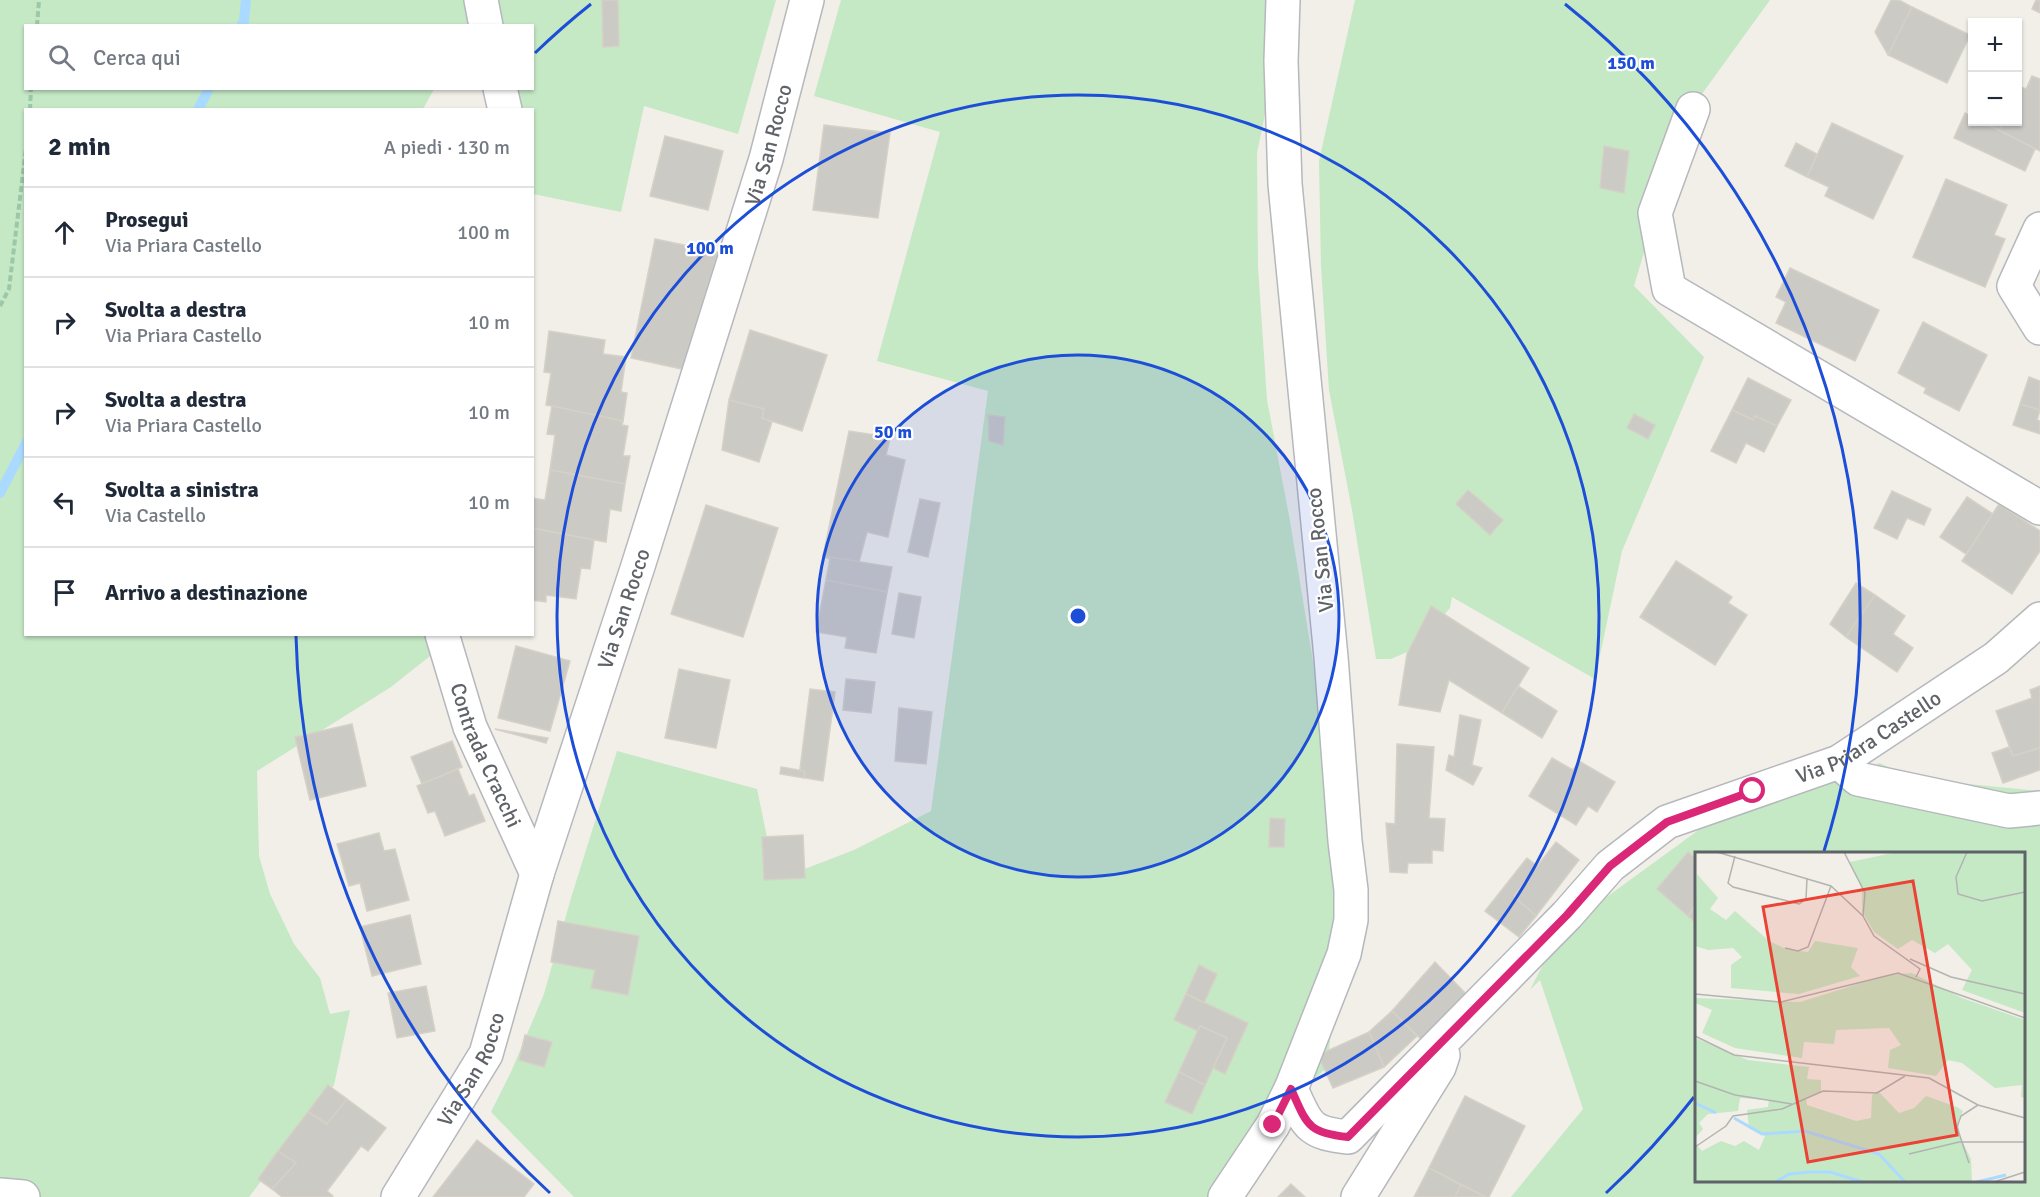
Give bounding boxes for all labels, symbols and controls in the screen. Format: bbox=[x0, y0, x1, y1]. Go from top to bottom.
map controls bbox=[1968, 18, 2022, 126]
button: + bbox=[1968, 18, 2022, 72]
search box bbox=[24, 24, 534, 90]
icon: search bbox=[45, 41, 78, 74]
text: Cerca qui bbox=[93, 44, 181, 71]
text: 150 m bbox=[1607, 52, 1655, 74]
button: − bbox=[1968, 72, 2022, 126]
street label: Via San Rocco bbox=[739, 81, 798, 209]
text: 2 min bbox=[48, 131, 111, 163]
text: A piedi · 130 m bbox=[384, 135, 510, 160]
text: Prosegui bbox=[105, 206, 189, 233]
icon: ahead bbox=[48, 216, 81, 249]
text: 100 m bbox=[457, 220, 510, 245]
text: Via Priara Castello bbox=[105, 233, 262, 258]
text: 100 m bbox=[686, 237, 734, 259]
text: Svolta a destra bbox=[105, 296, 246, 323]
icon: right bbox=[48, 306, 81, 339]
text: 10 m bbox=[468, 310, 510, 335]
text: Via Priara Castello bbox=[105, 323, 262, 348]
text: Svolta a destra bbox=[105, 386, 246, 413]
icon: right bbox=[48, 396, 81, 429]
text: 10 m bbox=[468, 400, 510, 425]
text: Via Priara Castello bbox=[105, 413, 262, 438]
text: 50 m bbox=[874, 421, 912, 443]
text: Svolta a sinistra bbox=[105, 476, 259, 503]
icon: left bbox=[48, 486, 81, 519]
street label: Via San Rocco bbox=[1301, 486, 1339, 614]
text: 10 m bbox=[468, 490, 510, 515]
text: Via Castello bbox=[105, 503, 206, 528]
street label: Via San Rocco bbox=[592, 545, 656, 672]
icon: arrive bbox=[48, 576, 81, 609]
text: Arrivo a destinazione bbox=[105, 579, 308, 606]
centre of rings bbox=[1068, 606, 1088, 626]
street label: Contrada Cracchi bbox=[444, 680, 527, 832]
street label: Via Priara Castello bbox=[1792, 685, 1946, 789]
route start bbox=[1739, 777, 1765, 803]
inset map bbox=[1695, 852, 2025, 1182]
street label: Via San Rocco bbox=[432, 1009, 510, 1131]
route end bbox=[1259, 1111, 1285, 1137]

